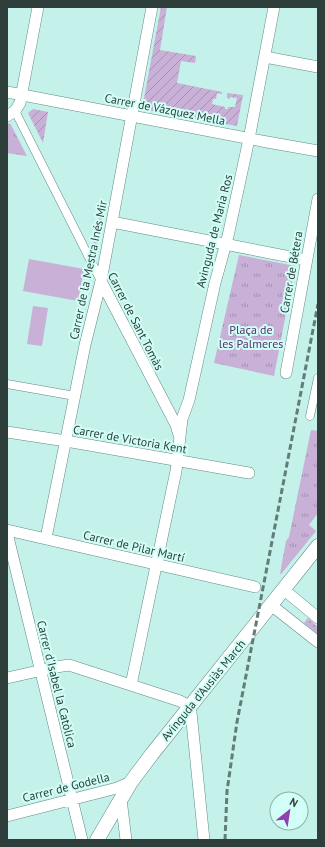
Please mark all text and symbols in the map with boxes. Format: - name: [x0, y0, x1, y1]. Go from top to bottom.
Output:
- street label: Carrer de Vázquez Mella: [103, 90, 227, 128]
- street label: Avinguda de Maria Ros: [193, 173, 235, 289]
- street label: Carrer de la Mestra Inés Mir: [66, 199, 110, 341]
- street label: Carrer de Bétera: [276, 230, 306, 314]
- street label: Carrer de Sant Tomàs: [105, 269, 167, 373]
- park label: Plaça de les Palmeres: [219, 322, 283, 351]
- street label: Carrer de Victoria Kent: [72, 422, 188, 456]
- street label: Carrer de Pilar Martí: [82, 527, 186, 565]
- street label: Carrer d'Isabel la Catòlica: [34, 619, 80, 749]
- street label: Avinguda d'Ausiàs March: [158, 636, 248, 744]
- street label: Carrer de Godella: [21, 769, 111, 805]
- north arrow: [269, 791, 309, 831]
- text: N: [287, 794, 301, 810]

